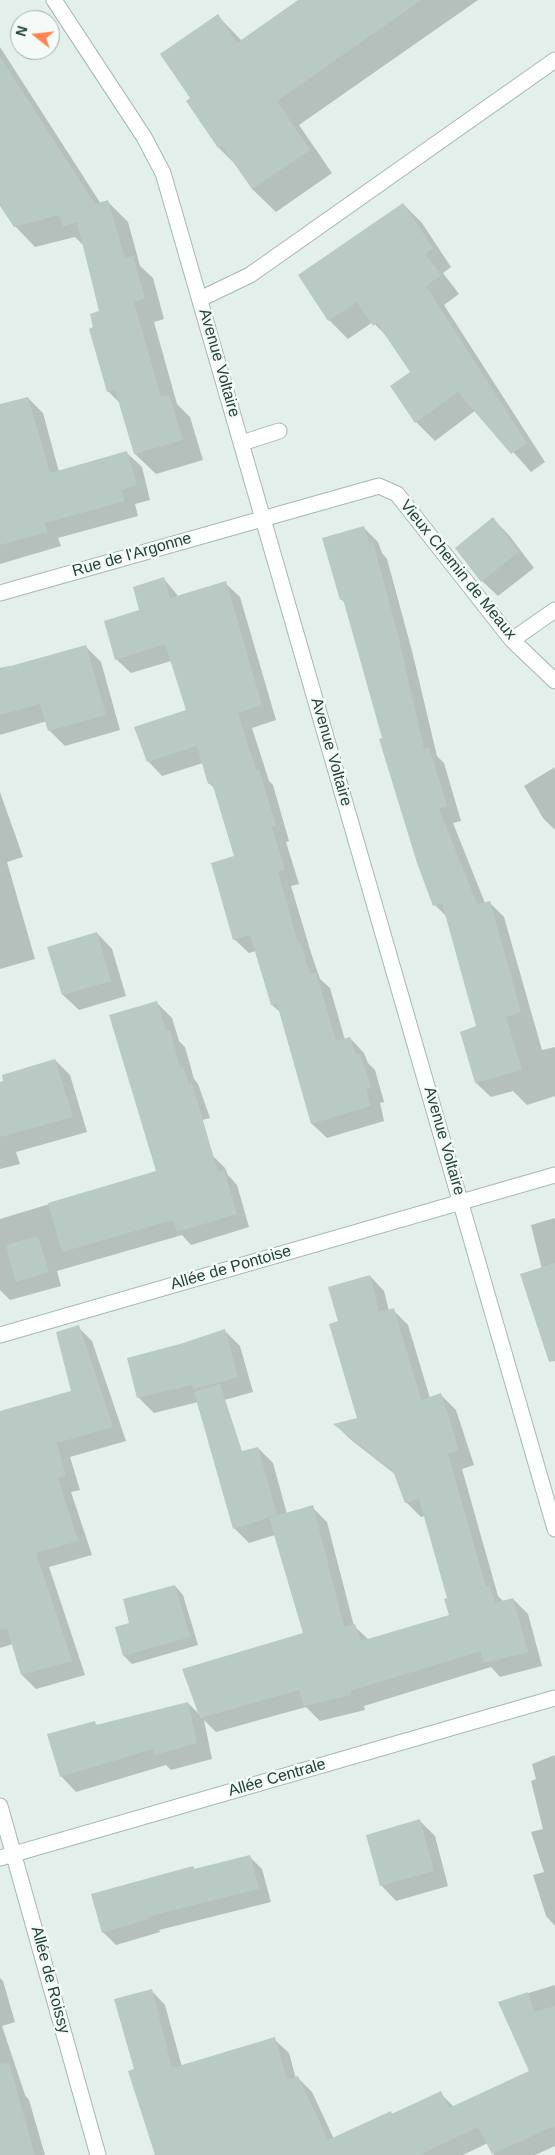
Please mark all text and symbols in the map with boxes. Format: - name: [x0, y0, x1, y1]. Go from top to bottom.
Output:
- north arrow: [10, 10, 60, 60]
- text: N: [12, 24, 31, 38]
- street label: Avenue Voltaire: [194, 307, 244, 419]
- street label: Vieux Chemin de Meaux: [396, 496, 520, 644]
- street label: Rue de l'Argonne: [70, 529, 194, 581]
- street label: Avenue Voltaire: [306, 696, 356, 808]
- street label: Avenue Voltaire: [419, 1085, 469, 1197]
- street label: Allée de Pontoise: [169, 1242, 293, 1294]
- street label: Allée Centrale: [226, 1755, 328, 1801]
- street label: Allée de Roissy: [26, 1924, 74, 2036]

